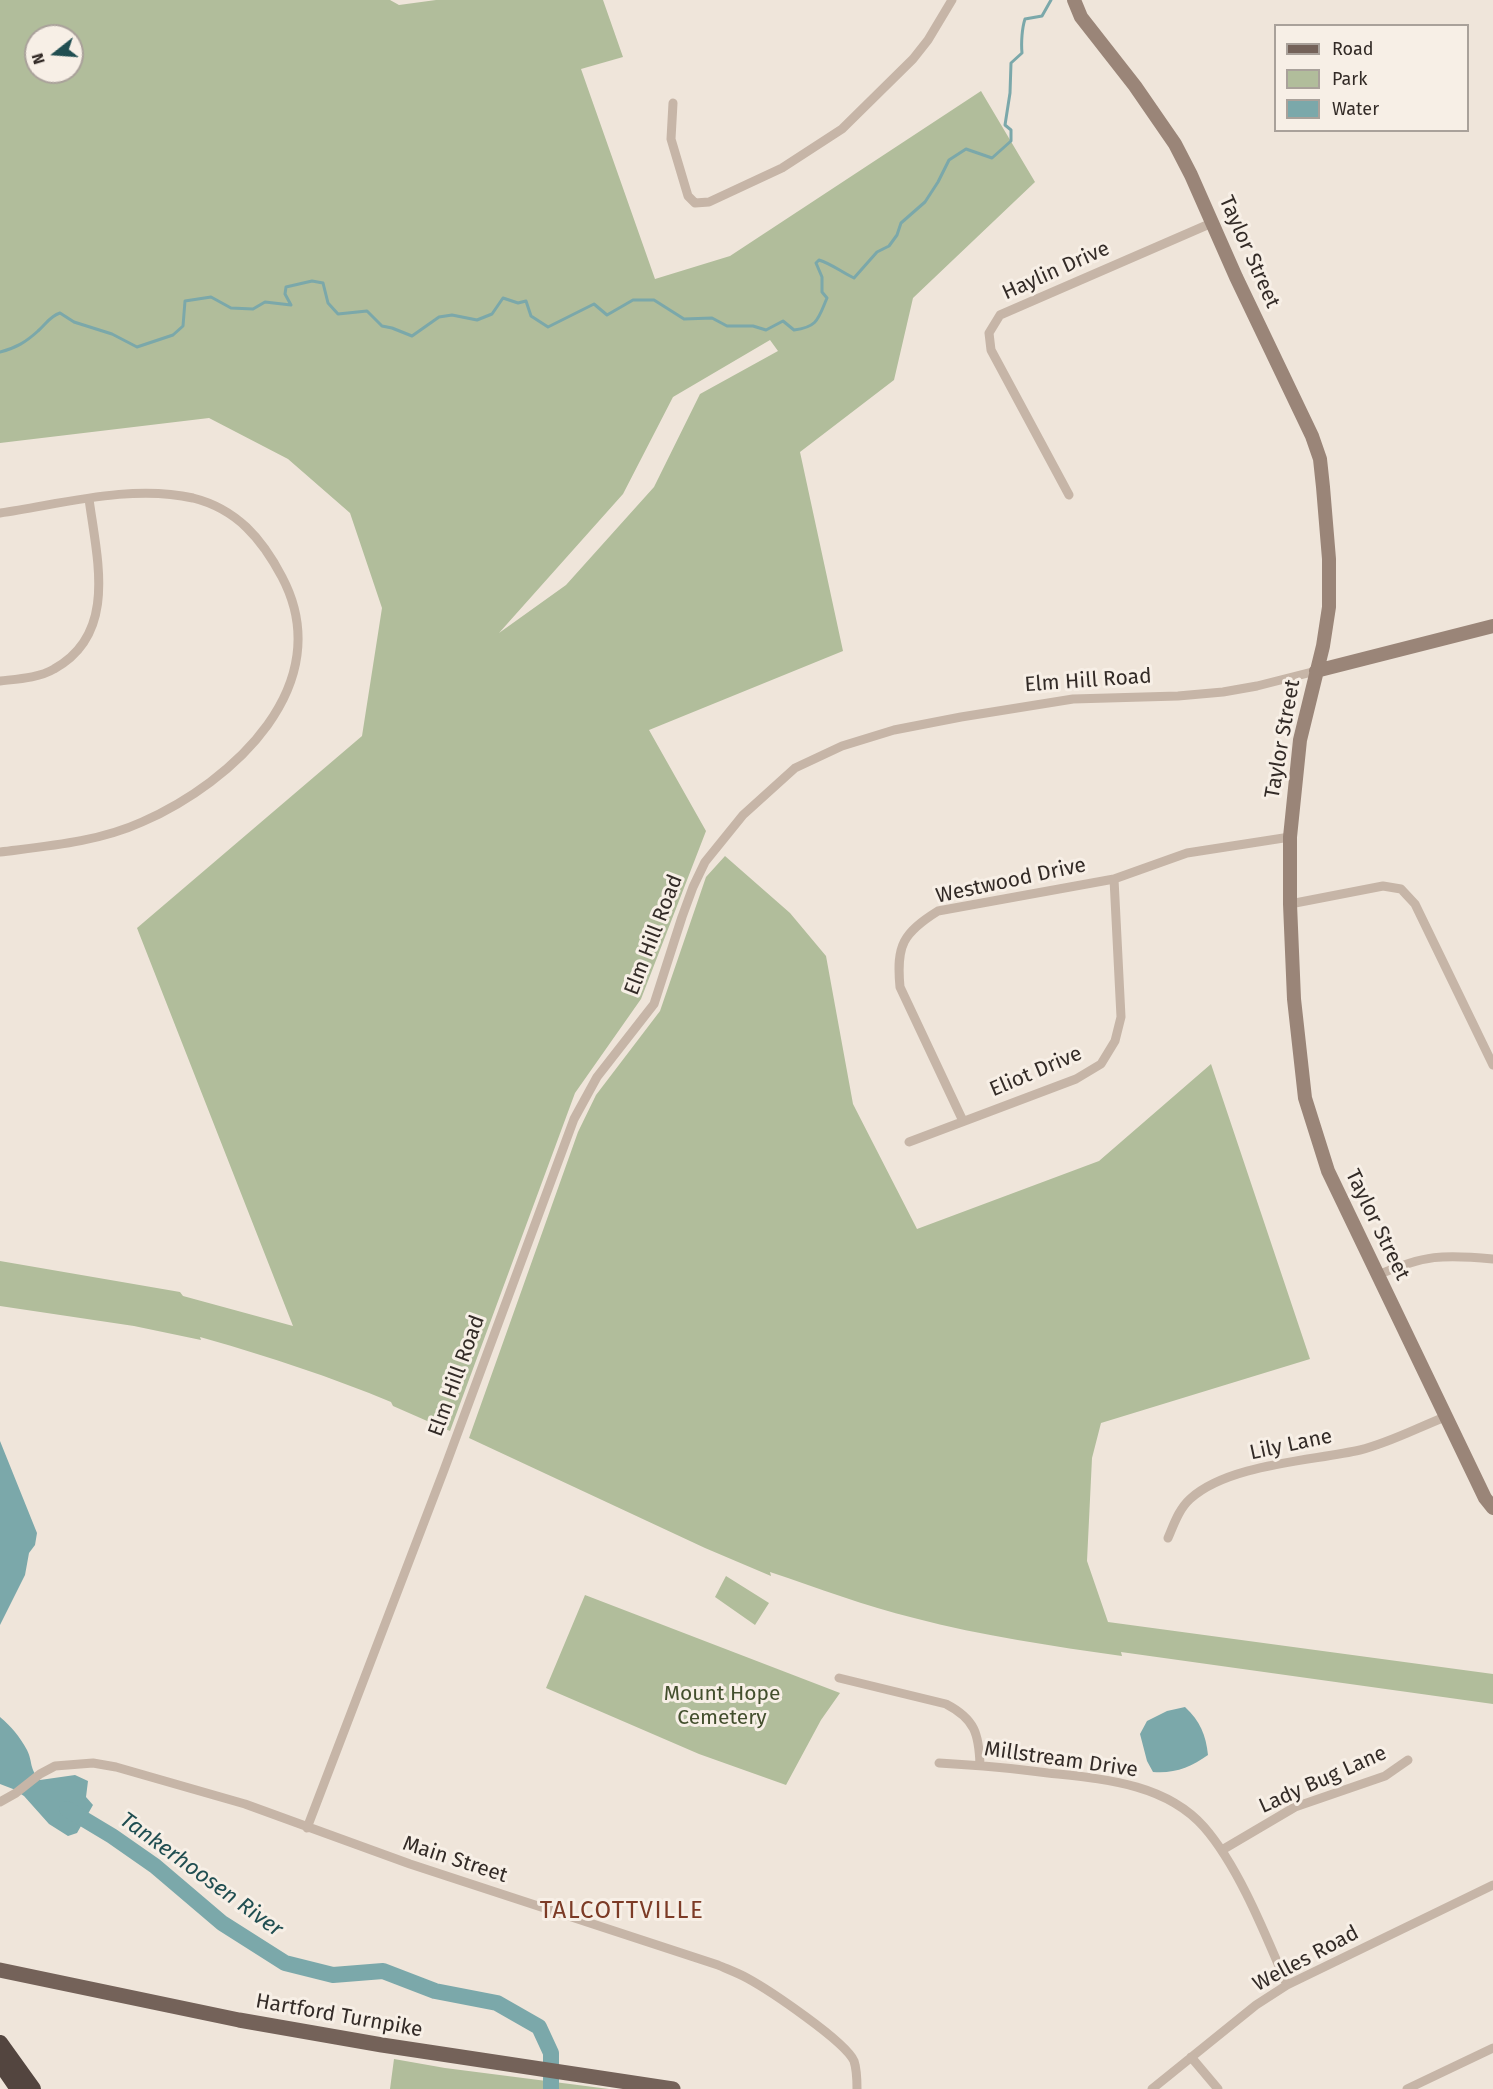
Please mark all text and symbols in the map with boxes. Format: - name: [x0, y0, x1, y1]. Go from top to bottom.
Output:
- north arrow: [24, 24, 84, 84]
- legend: [1274, 24, 1469, 132]
- text: Road: [1332, 38, 1374, 60]
- text: N: [28, 51, 49, 67]
- text: Park: [1332, 68, 1367, 90]
- text: Water: [1332, 98, 1379, 120]
- street label: Taylor Street: [1213, 192, 1285, 312]
- street label: Haylin Drive: [998, 236, 1114, 306]
- street label: Elm Hill Road: [1024, 664, 1152, 698]
- street label: Taylor Street: [1260, 678, 1306, 800]
- street label: Westwood Drive: [934, 853, 1088, 909]
- street label: Elm Hill Road: [619, 871, 689, 999]
- street label: Eliot Drive: [986, 1041, 1086, 1103]
- street label: Taylor Street: [1339, 1165, 1415, 1285]
- street label: Elm Hill Road: [423, 1312, 491, 1440]
- street label: Lily Lane: [1247, 1424, 1335, 1466]
- park label: Mount Hope Cemetery: [664, 1681, 780, 1731]
- street label: Millstream Drive: [983, 1737, 1139, 1783]
- street label: Lady Bug Lane: [1255, 1741, 1391, 1819]
- water label: Tankerhoosen River: [114, 1807, 288, 1943]
- street label: Main Street: [399, 1831, 511, 1889]
- district label: TALCOTTVILLE: [540, 1897, 704, 1925]
- street label: Welles Road: [1249, 1921, 1363, 1997]
- street label: Hartford Turnpike: [254, 1989, 424, 2043]

